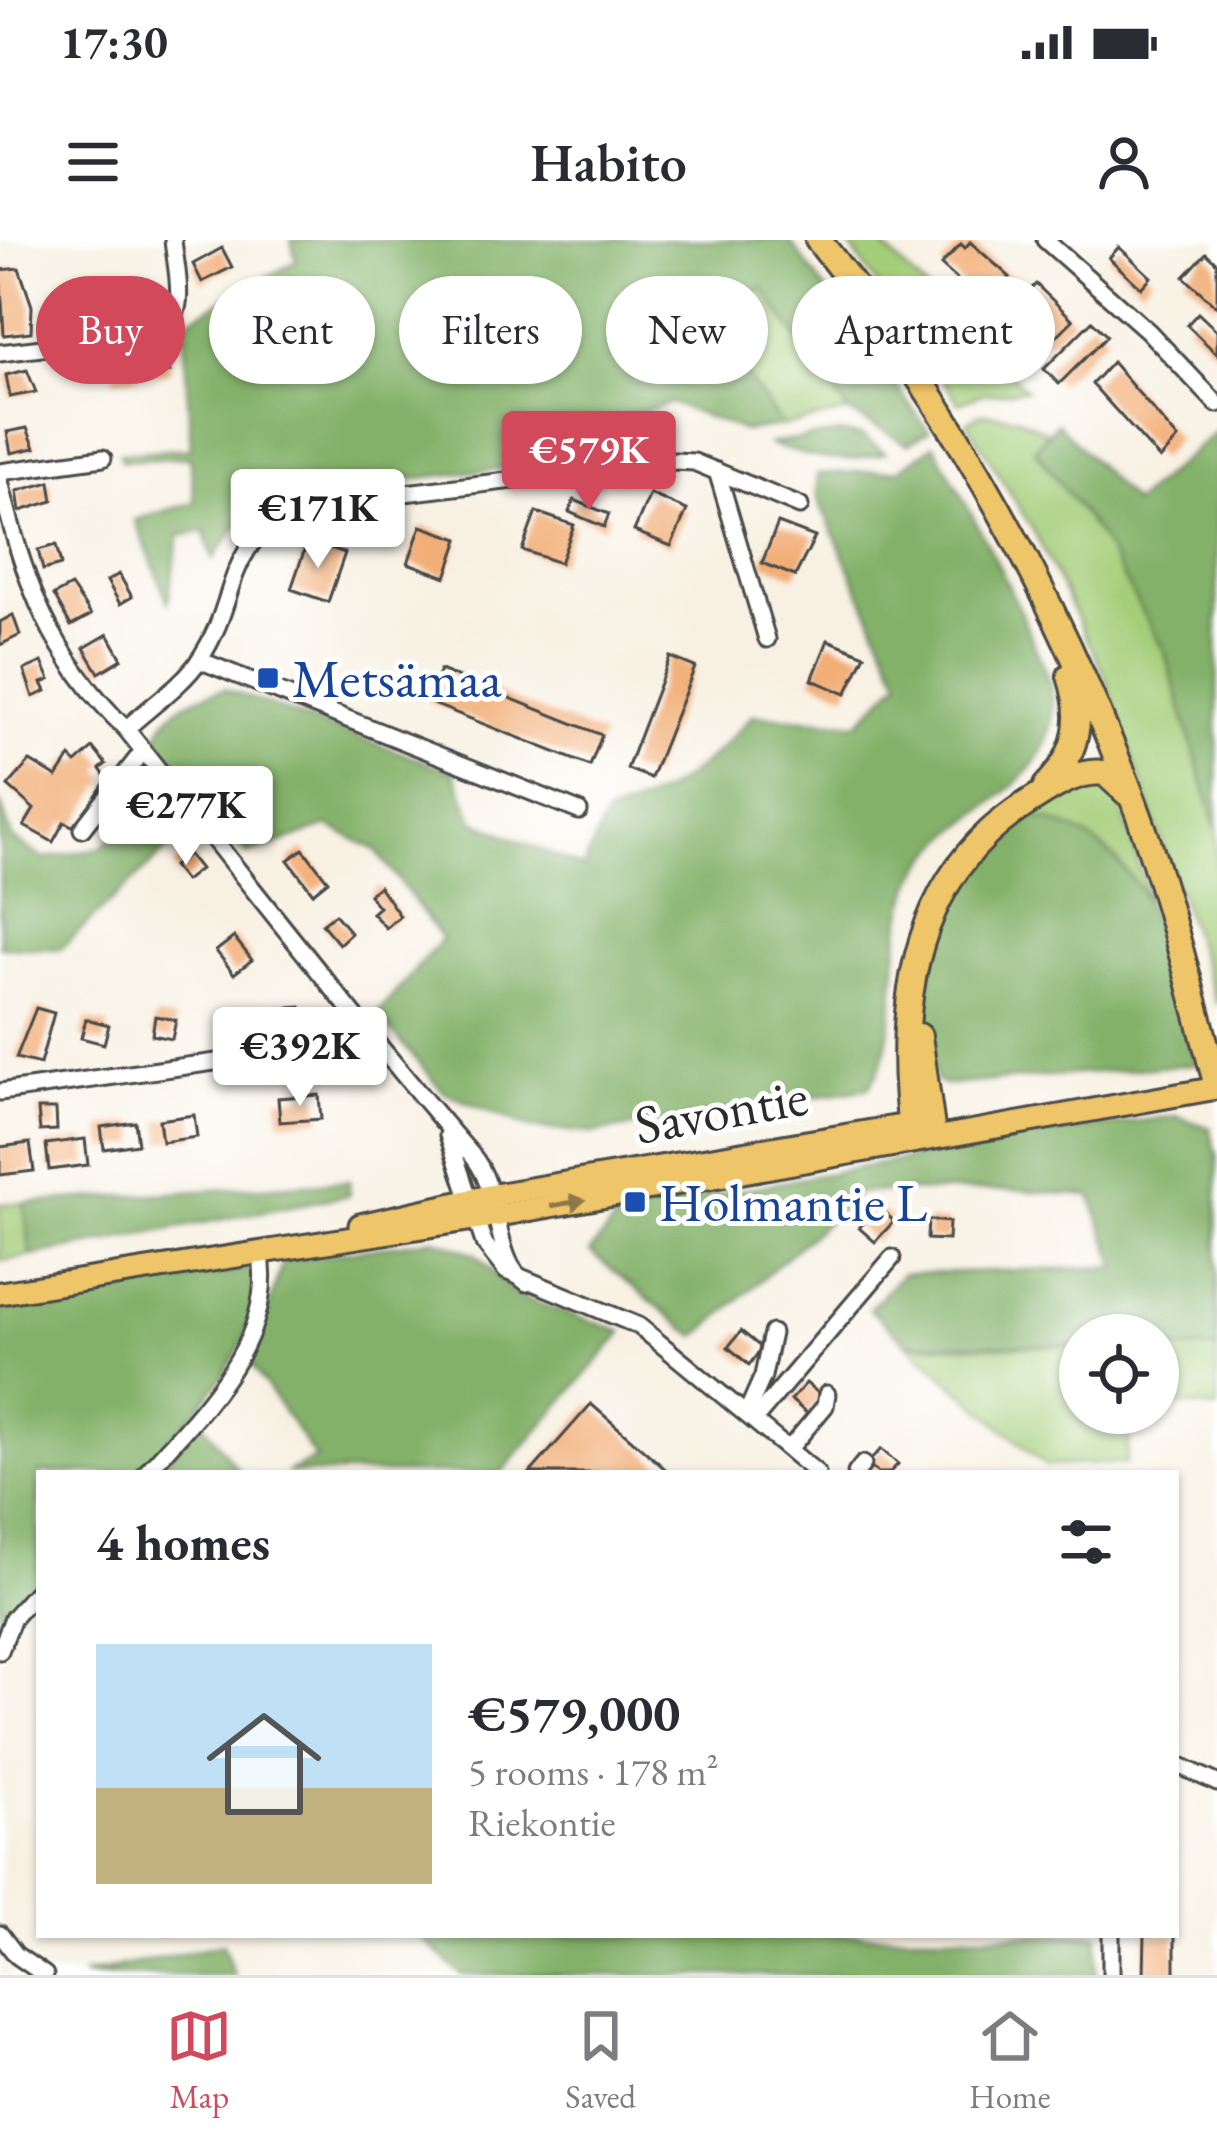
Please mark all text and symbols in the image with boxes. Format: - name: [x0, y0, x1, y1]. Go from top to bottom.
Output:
- text: 17:30: [60, 13, 168, 71]
- text: Habito: [530, 127, 687, 197]
- icon: menu: [60, 129, 126, 195]
- icon: person: [1091, 129, 1157, 195]
- chip: Buy: [36, 276, 185, 384]
- chip: Rent: [209, 276, 375, 384]
- chip: Filters: [399, 276, 582, 384]
- chip: New: [606, 276, 768, 384]
- chip: Apartment: [792, 276, 1055, 384]
- pin: €579K: [505, 411, 673, 513]
- text: €579K: [529, 424, 649, 475]
- pin: €171K: [234, 469, 402, 571]
- text: €171K: [258, 482, 378, 533]
- place label: Metsämaa: [292, 643, 502, 713]
- marker: Metsämaa: [255, 665, 281, 691]
- pin: €277K: [102, 766, 270, 868]
- text: €277K: [126, 779, 246, 830]
- pin: €392K: [216, 1007, 384, 1109]
- text: €392K: [240, 1020, 360, 1071]
- street label: Savontie: [629, 1060, 813, 1160]
- place label: Holmantie L: [659, 1167, 928, 1237]
- marker: Holmantie L: [622, 1189, 648, 1215]
- one-way arrow: [550, 1193, 587, 1212]
- map controls: [1059, 1314, 1179, 1434]
- button: locate: [1059, 1314, 1179, 1434]
- text: 4 homes: [96, 1509, 270, 1575]
- icon: filters: [1053, 1509, 1119, 1575]
- text: €579,000: [468, 1680, 680, 1746]
- icon: home: [192, 1692, 336, 1836]
- text: 5 rooms · 178 m²: [468, 1746, 719, 1797]
- text: Riekontie: [468, 1797, 616, 1848]
- tab: Map: [166, 2003, 232, 2118]
- tab: Saved: [565, 2003, 636, 2118]
- tab: Home: [969, 2003, 1051, 2118]

